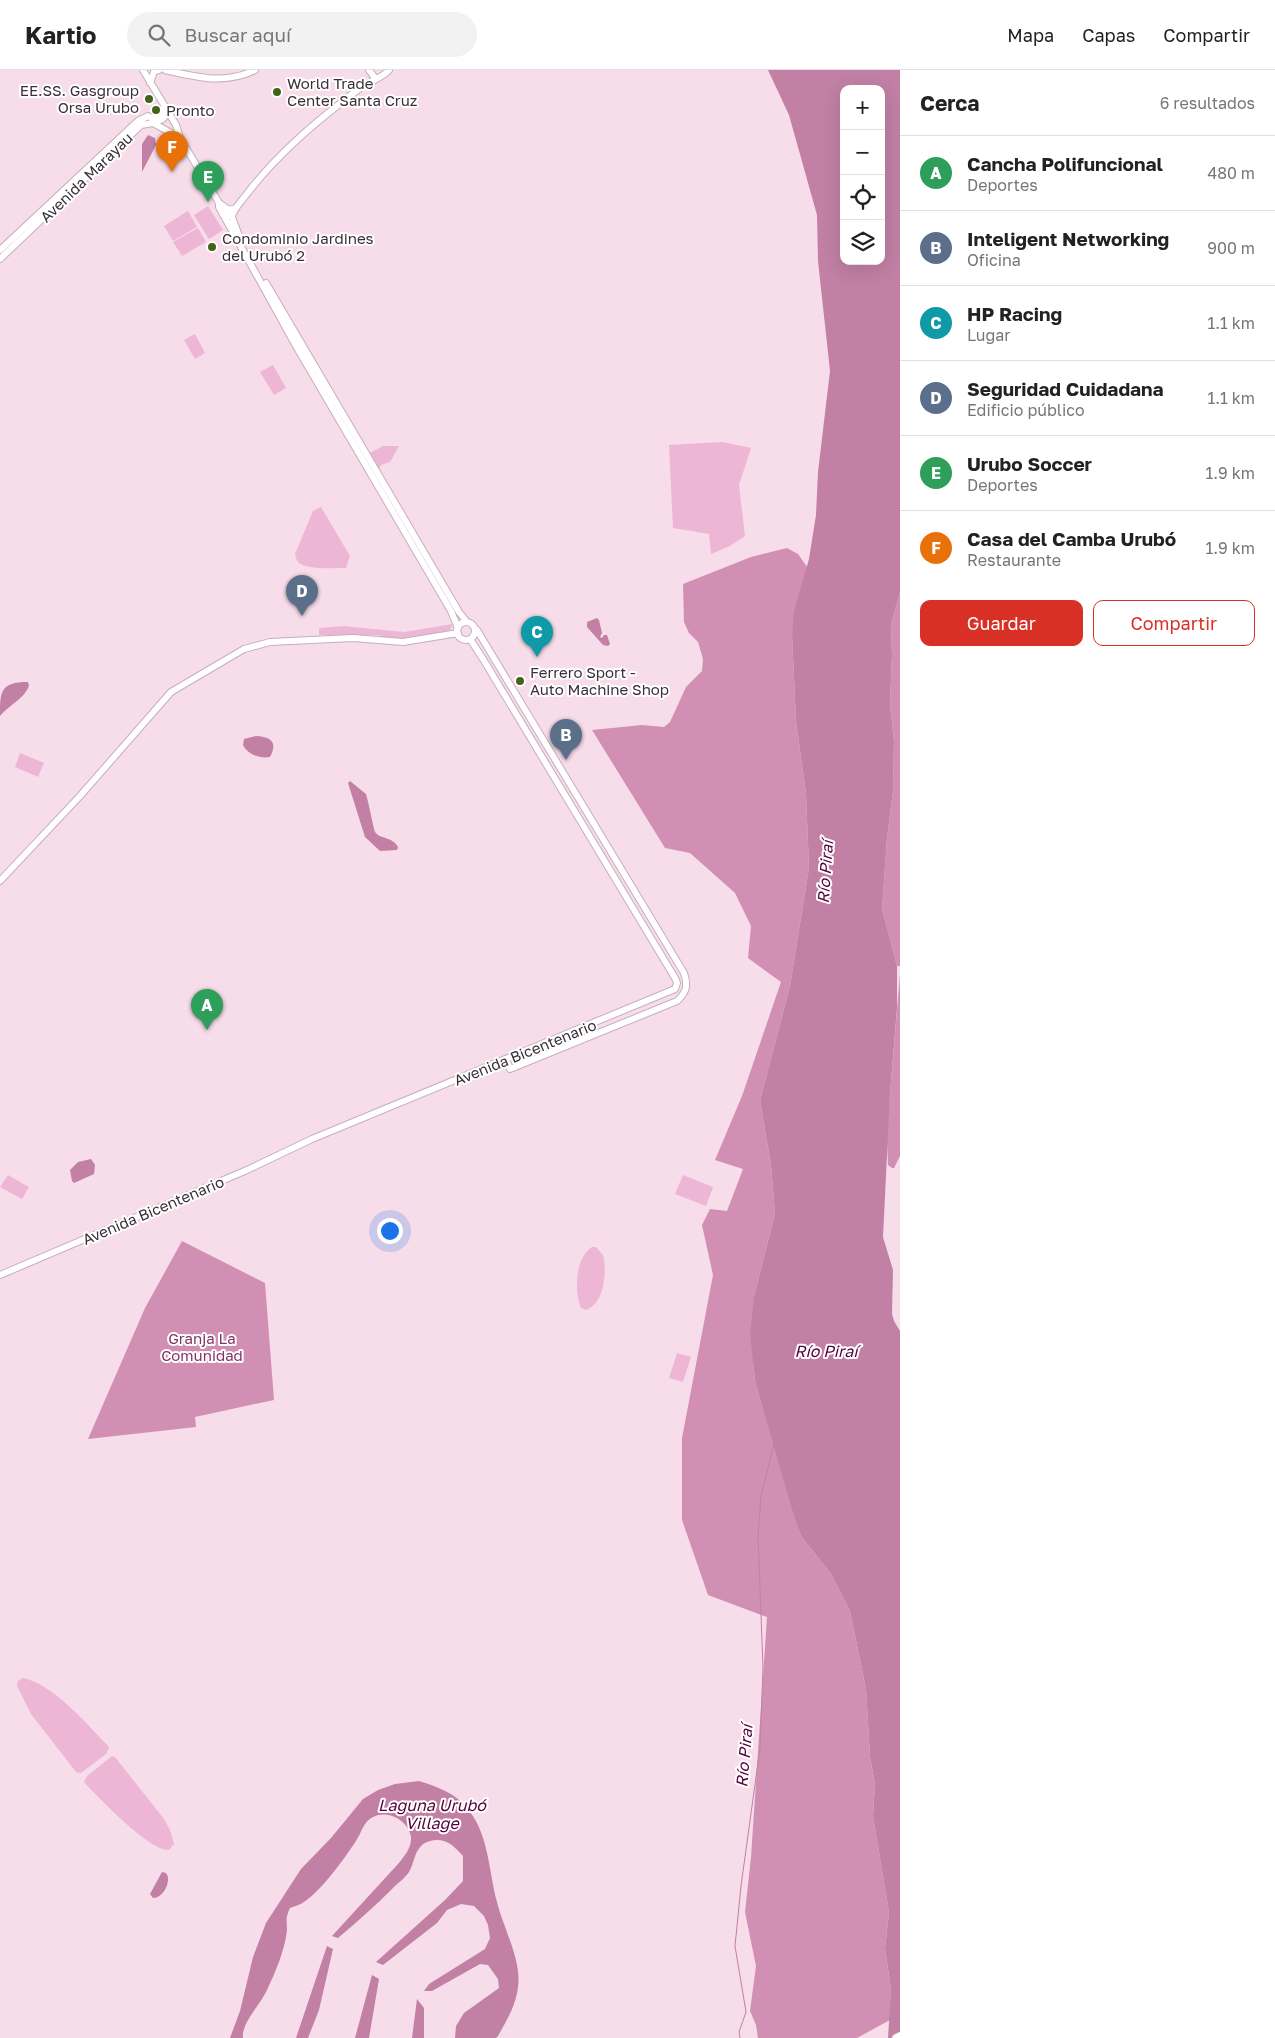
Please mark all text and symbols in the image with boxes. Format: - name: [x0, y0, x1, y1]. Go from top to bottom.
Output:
- search box: [127, 12, 477, 57]
- text: Kartio: [25, 20, 97, 49]
- icon: search: [145, 21, 173, 49]
- text: Buscar aquí: [185, 23, 291, 46]
- text: Mapa: [1007, 24, 1054, 46]
- text: Capas: [1082, 24, 1135, 46]
- text: Compartir: [1163, 24, 1250, 46]
- place label: World Trade Center Santa Cruz: [287, 74, 418, 109]
- place label: EE.SS. Gasgroup Orsa Urubo: [20, 81, 139, 116]
- map controls: [840, 85, 885, 265]
- button: +: [840, 85, 885, 130]
- marker: World Trade Center Santa Cruz: [271, 86, 283, 98]
- text: Cerca: [920, 90, 979, 116]
- marker: EE.SS. Gasgroup Orsa Urubo: [143, 93, 155, 105]
- text: 6 resultados: [1160, 93, 1255, 113]
- place label: Pronto: [166, 101, 215, 119]
- marker: Pronto: [150, 104, 162, 116]
- street label: Avenida Marayau: [36, 128, 136, 226]
- button: −: [840, 130, 885, 175]
- pin: F: [156, 131, 188, 172]
- text: Cancha Polifuncional: [967, 152, 1163, 175]
- pin: E: [192, 161, 224, 202]
- text: A: [930, 163, 942, 183]
- text: 480 m: [1207, 163, 1255, 183]
- button: locate: [840, 175, 885, 220]
- text: Deportes: [967, 175, 1038, 195]
- button: layers: [840, 220, 885, 265]
- text: Inteligent Networking: [967, 227, 1169, 250]
- place label: Condominio Jardines del Urubó 2: [222, 229, 374, 264]
- text: B: [930, 238, 942, 258]
- text: 900 m: [1207, 238, 1255, 258]
- marker: Condominio Jardines del Urubó 2: [206, 241, 218, 253]
- text: Oficina: [967, 250, 1021, 270]
- text: HP Racing: [967, 302, 1062, 325]
- text: C: [930, 313, 942, 333]
- text: 1.1 km: [1207, 313, 1255, 333]
- text: Lugar: [967, 325, 1011, 345]
- text: Seguridad Cuidadana: [967, 377, 1164, 400]
- text: D: [930, 388, 942, 408]
- text: 1.1 km: [1207, 388, 1255, 408]
- text: Edificio público: [967, 400, 1085, 420]
- text: Urubo Soccer: [967, 452, 1092, 475]
- text: E: [931, 463, 941, 483]
- text: 1.9 km: [1206, 463, 1255, 483]
- text: Deportes: [967, 475, 1038, 495]
- text: Casa del Camba Urubó: [967, 527, 1176, 550]
- text: F: [931, 538, 941, 558]
- text: 1.9 km: [1206, 538, 1255, 558]
- text: Restaurante: [967, 550, 1061, 570]
- pin: D: [286, 575, 318, 616]
- button: Guardar: [920, 600, 1083, 646]
- button: Compartir: [1093, 600, 1255, 646]
- pin: C: [521, 616, 553, 657]
- place label: Ferrero Sport - Auto Machine Shop: [530, 663, 669, 698]
- marker: Ferrero Sport - Auto Machine Shop: [514, 675, 526, 687]
- pin: B: [550, 719, 582, 760]
- water label: Río Piraí: [813, 835, 837, 904]
- pin: A: [191, 989, 223, 1030]
- street label: Avenida Bicentenario: [451, 1015, 599, 1089]
- street label: Avenida Bicentenario: [80, 1172, 226, 1248]
- your location: [377, 1218, 403, 1244]
- park label: Granja La Comunidad: [161, 1329, 243, 1364]
- water label: Río Piraí: [795, 1341, 862, 1361]
- water label: Río Piraí: [731, 1719, 757, 1788]
- water label: Laguna Urubó Village: [378, 1795, 487, 1833]

